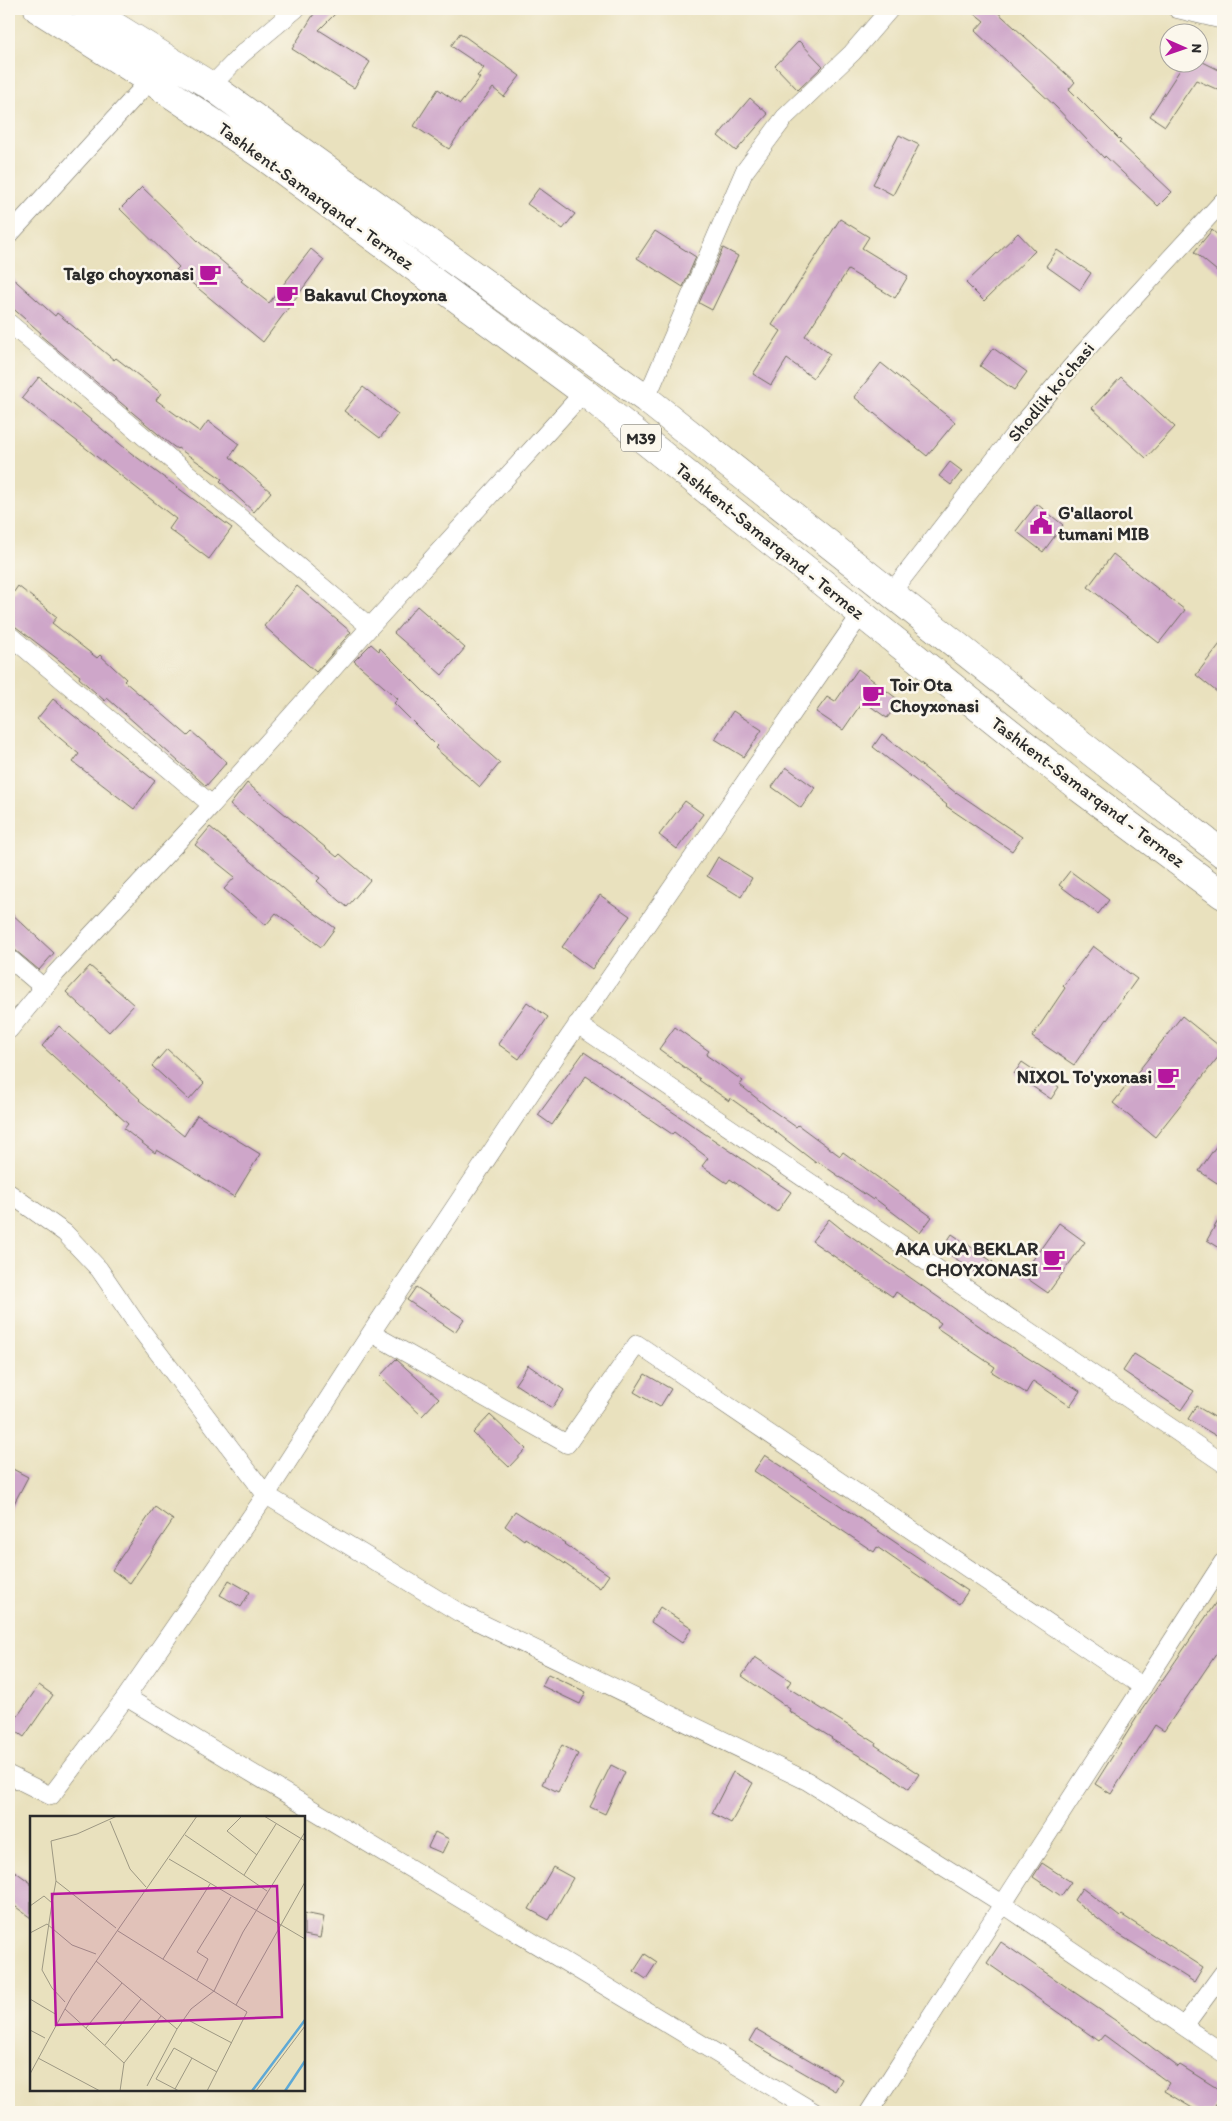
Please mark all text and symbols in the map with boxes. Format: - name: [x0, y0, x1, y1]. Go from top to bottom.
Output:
- north arrow: [1160, 22, 1210, 72]
- text: N: [1188, 43, 1205, 53]
- street label: Tashkent-Samarqand - Termez: [214, 117, 419, 275]
- cafe icon: Talgo choyxonasi: [197, 261, 223, 287]
- place label: Talgo choyxonasi: [62, 263, 194, 285]
- cafe icon: Bakavul Choyxona: [274, 282, 300, 308]
- place label: Bakavul Choyxona: [304, 284, 448, 306]
- street label: Shodlik ko'chasi: [1003, 338, 1099, 446]
- road number: M39: [621, 424, 661, 452]
- street label: Tashkent-Samarqand - Termez: [671, 458, 870, 625]
- place label: G'allaorol tumani MIB: [1058, 502, 1149, 545]
- public building icon: G'allaorol tumani MIB: [1028, 510, 1054, 536]
- place label: Toir Ota Choyxonasi: [889, 674, 979, 717]
- cafe icon: Toir Ota Choyxonasi: [860, 682, 886, 708]
- street label: Tashkent-Samarqand - Termez: [987, 712, 1190, 873]
- cafe icon: NIXOL To'yxonasi: [1155, 1064, 1181, 1090]
- place label: NIXOL To'yxonasi: [1017, 1066, 1152, 1088]
- place label: AKA UKA BEKLAR CHOYXONASI: [895, 1238, 1038, 1281]
- cafe icon: AKA UKA BEKLAR CHOYXONASI: [1041, 1246, 1067, 1272]
- inset map: [30, 1816, 305, 2091]

